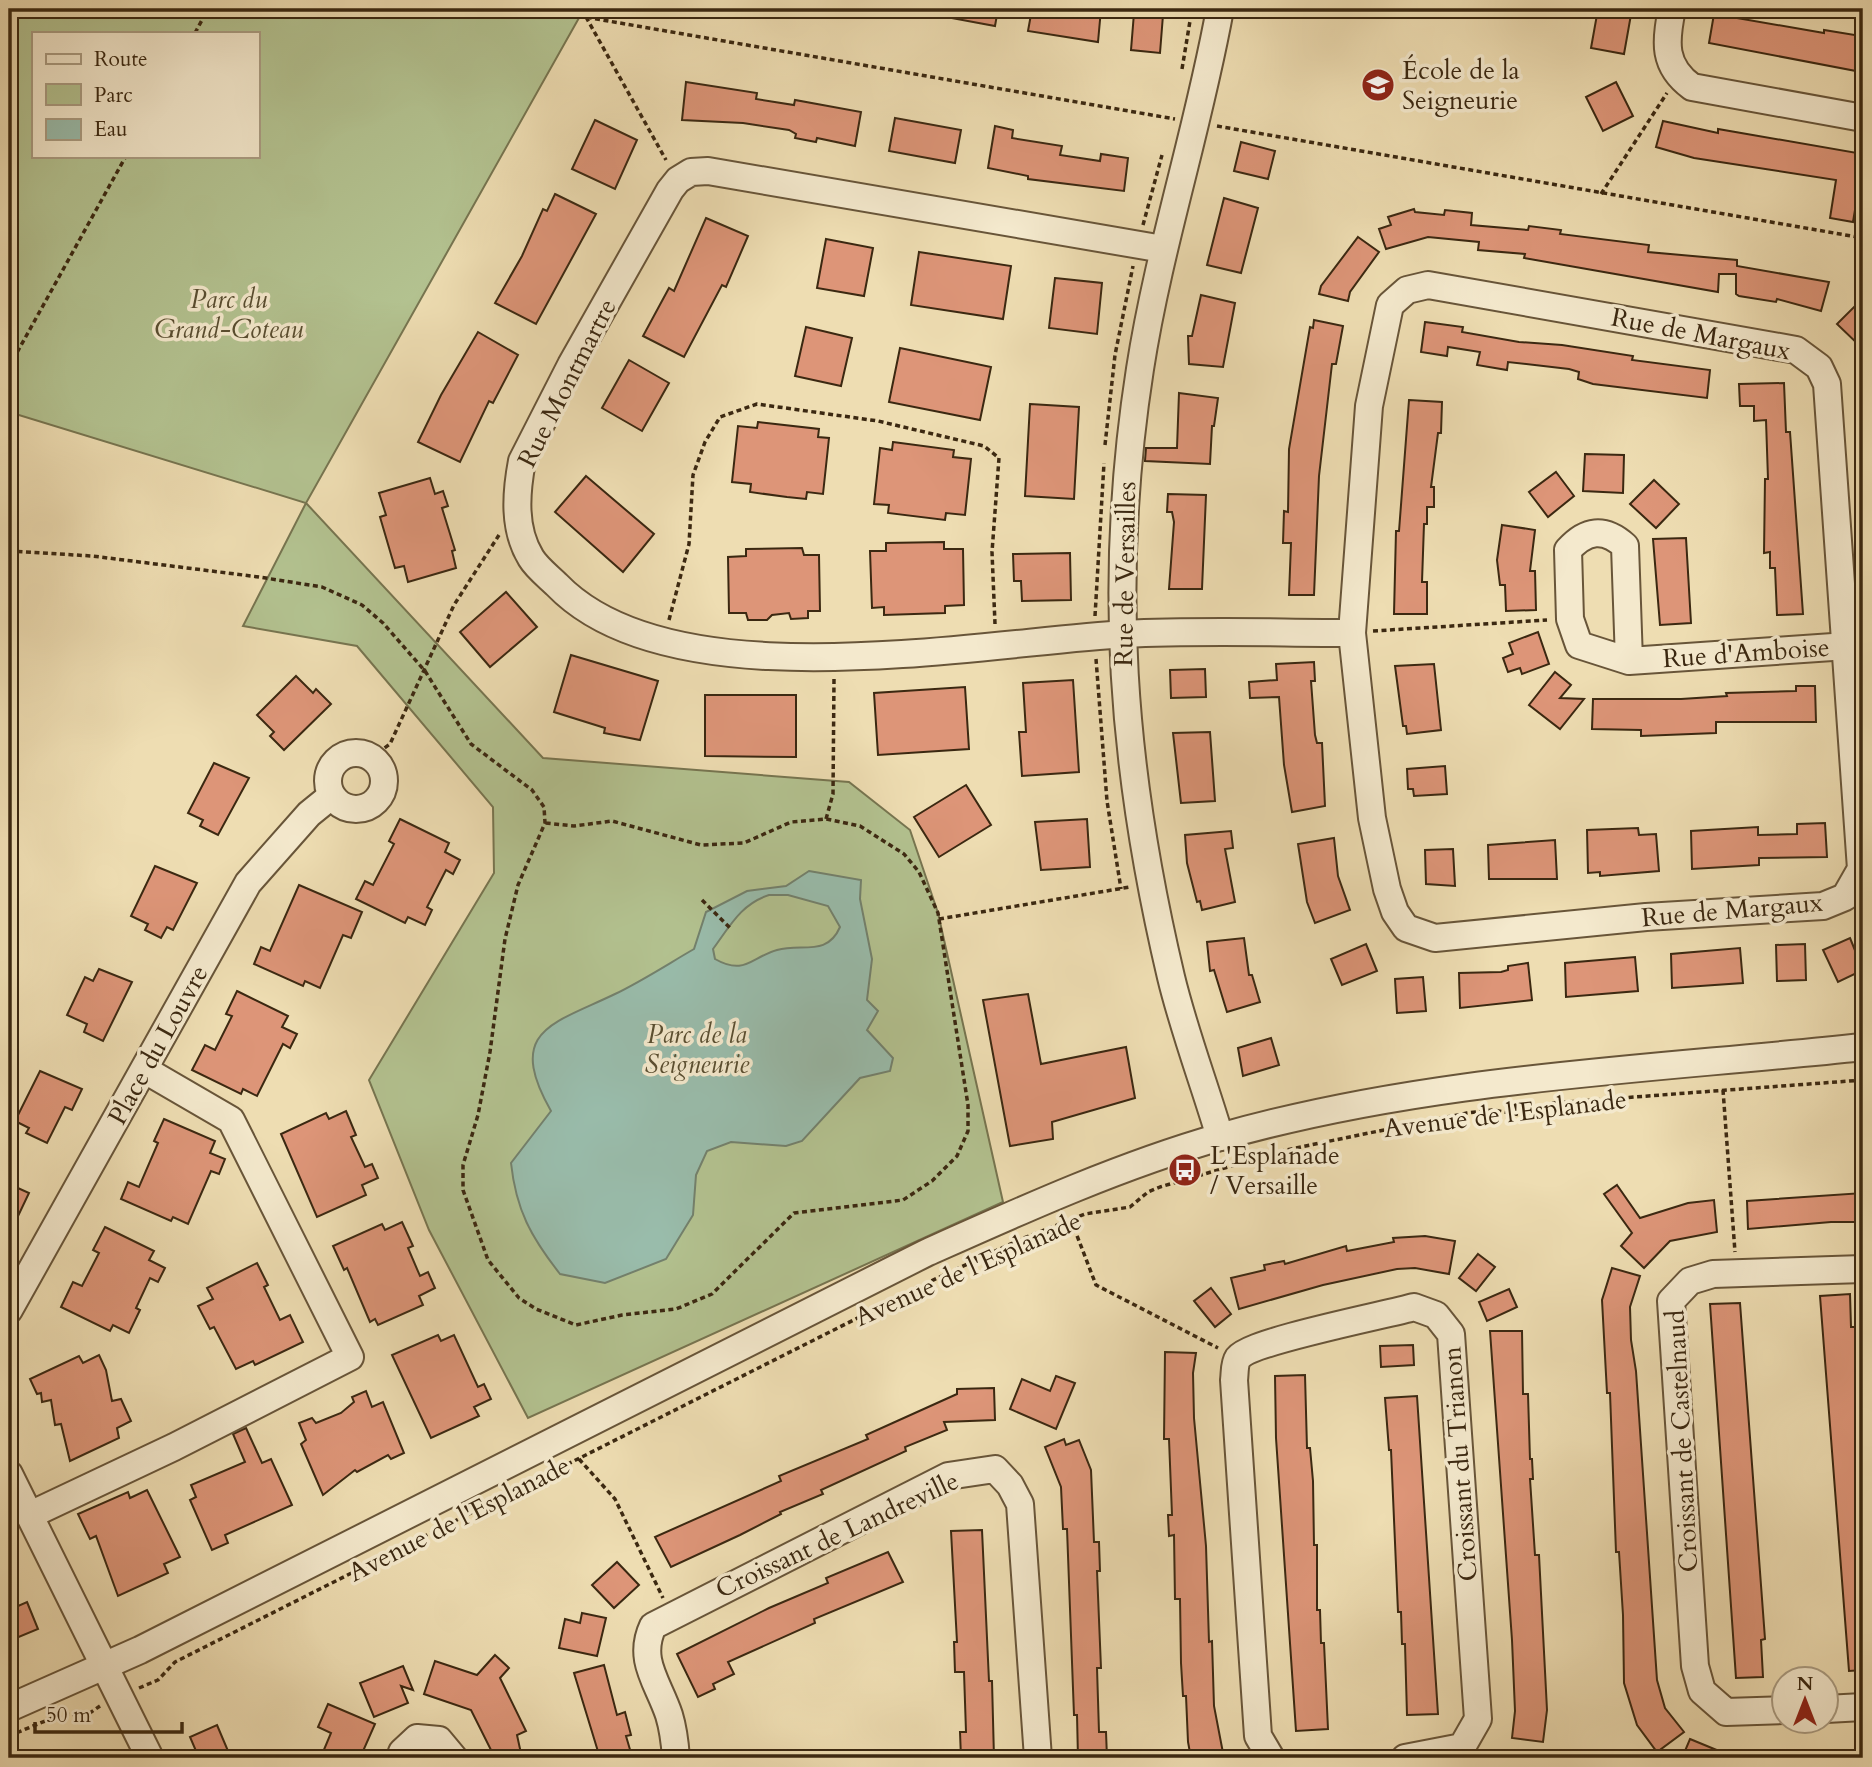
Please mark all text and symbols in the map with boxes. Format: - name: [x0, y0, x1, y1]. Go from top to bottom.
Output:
- legend: [32, 32, 259, 158]
- text: Route: [94, 45, 148, 74]
- place label: École de la Seigneurie: [1402, 53, 1520, 118]
- school or university icon: École de la Seigneurie: [1359, 66, 1397, 104]
- text: Parc: [94, 81, 133, 110]
- text: Eau: [94, 115, 128, 144]
- park label: Parc du Grand-Coteau: [154, 282, 304, 347]
- street label: Rue Montmartre: [509, 293, 625, 473]
- street label: Rue de Margaux: [1608, 299, 1794, 369]
- street label: Rue de Versailles: [1106, 481, 1144, 667]
- street label: Rue d'Amboise: [1661, 630, 1831, 676]
- street label: Rue de Margaux: [1640, 885, 1824, 935]
- street label: Place du Louvre: [100, 959, 216, 1131]
- park label: Parc de la Seigneurie: [645, 1017, 750, 1082]
- street label: Avenue de l'Esplanade: [1382, 1082, 1628, 1146]
- place label: L'Esplanade / Versaille: [1210, 1138, 1340, 1203]
- bus stop icon: L'Esplanade / Versaille: [1166, 1151, 1204, 1189]
- street label: Avenue de l'Esplanade: [849, 1203, 1087, 1335]
- street label: Croissant de Castelnaud: [1658, 1309, 1706, 1573]
- street label: Croissant du Trianon: [1434, 1345, 1486, 1583]
- street label: Avenue de l'Esplanade: [342, 1448, 576, 1590]
- street label: Croissant de Landreville: [710, 1463, 964, 1607]
- north arrow: [1770, 1666, 1840, 1736]
- text: N: [1797, 1671, 1814, 1697]
- scale bar: [35, 1690, 182, 1734]
- text: 50 m: [46, 1701, 91, 1730]

